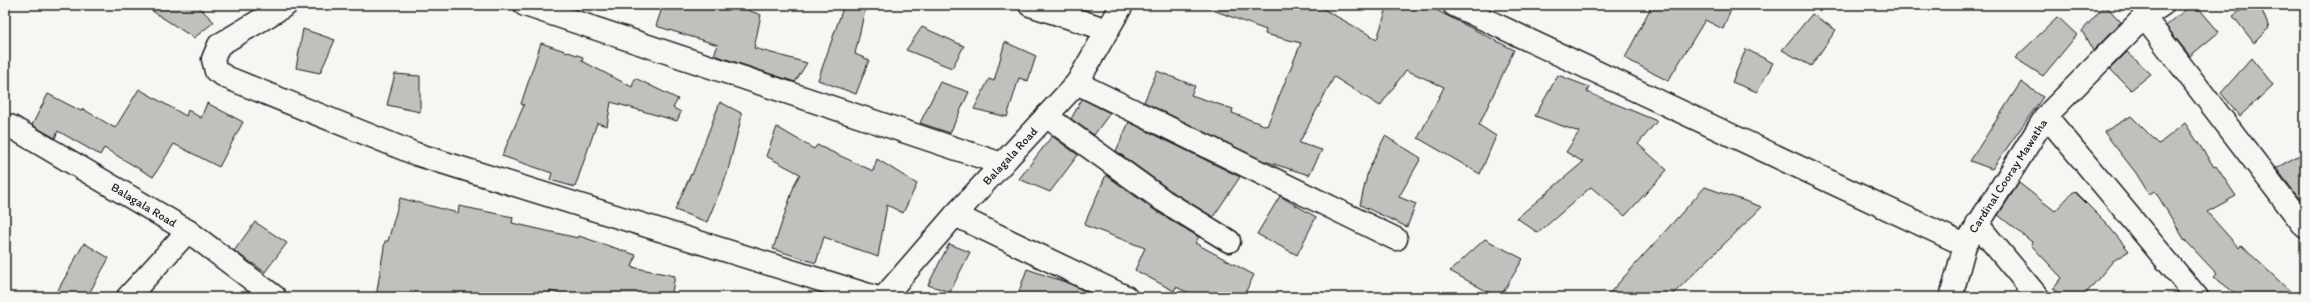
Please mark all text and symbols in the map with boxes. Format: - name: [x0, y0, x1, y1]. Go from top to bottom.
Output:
- street label: Cardinal Cooray Mawatha: [1966, 116, 2051, 236]
- street label: Balagala Road: [980, 124, 1041, 188]
- street label: Balagala Road: [109, 180, 180, 230]

